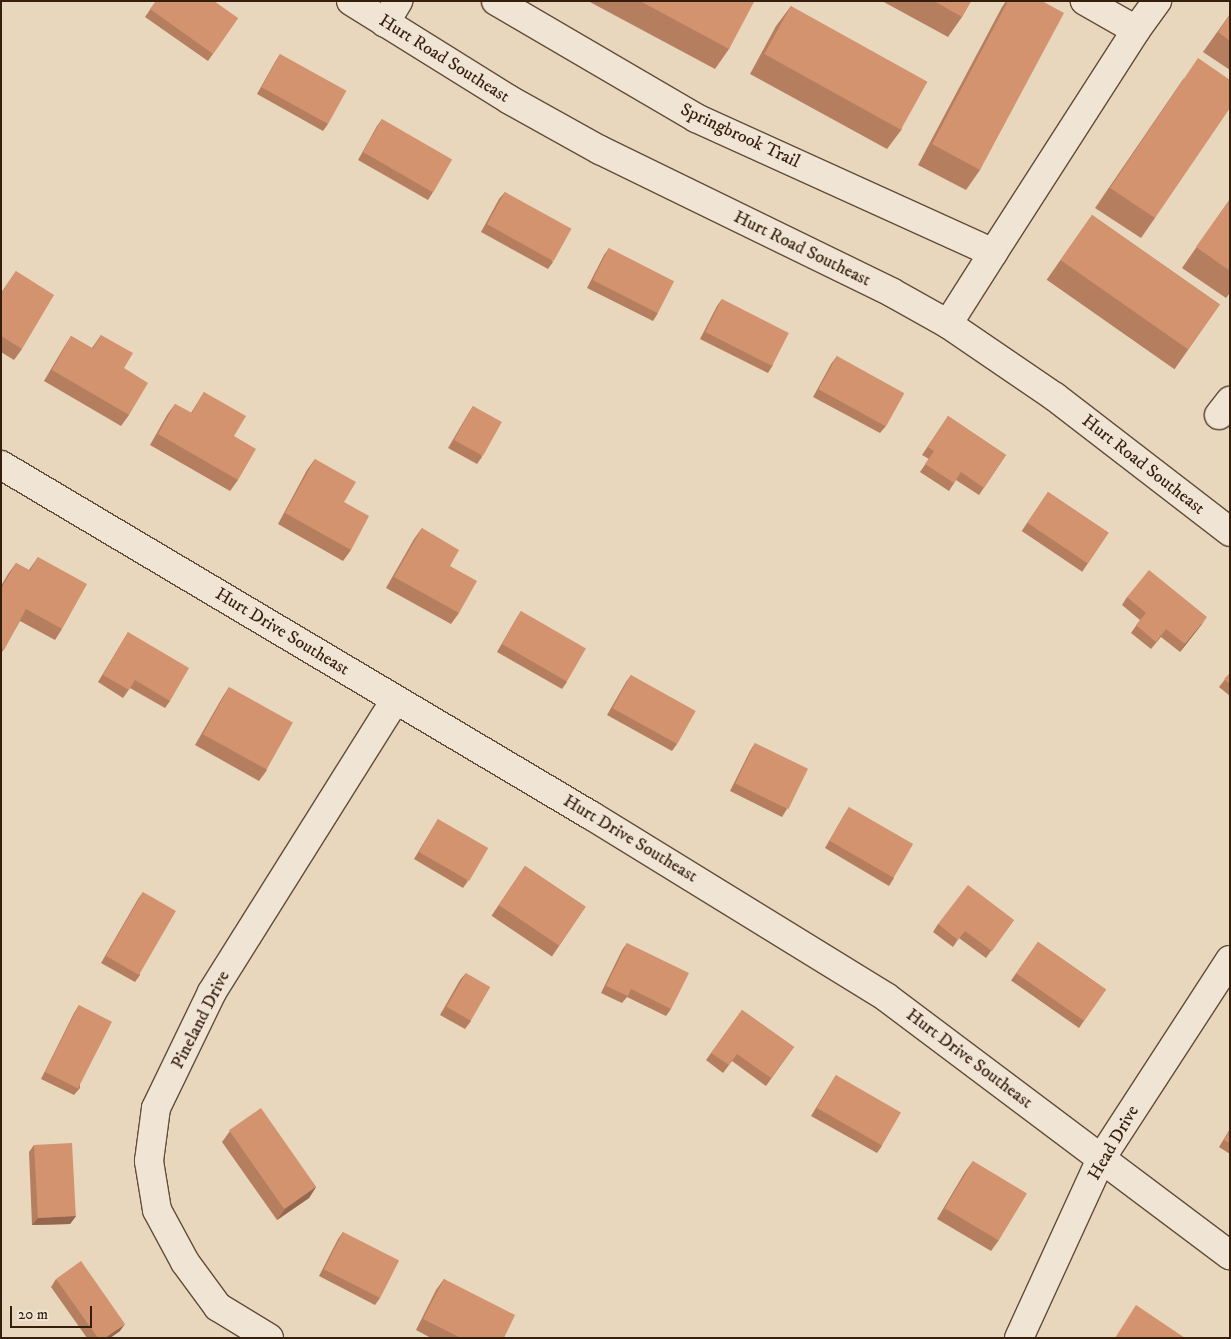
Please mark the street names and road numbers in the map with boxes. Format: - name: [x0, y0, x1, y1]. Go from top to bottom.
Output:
- street label: Hurt Road Southeast: [375, 10, 513, 108]
- street label: Springbrook Trail: [677, 99, 803, 173]
- street label: Hurt Road Southeast: [730, 206, 874, 292]
- street label: Hurt Road Southeast: [1077, 410, 1209, 520]
- street label: Hurt Drive Southeast: [211, 583, 353, 681]
- street label: Hurt Drive Southeast: [559, 790, 701, 888]
- street label: Pineland Drive: [167, 967, 235, 1073]
- street label: Hurt Drive Southeast: [902, 1004, 1036, 1114]
- street label: Head Drive: [1084, 1102, 1144, 1184]

